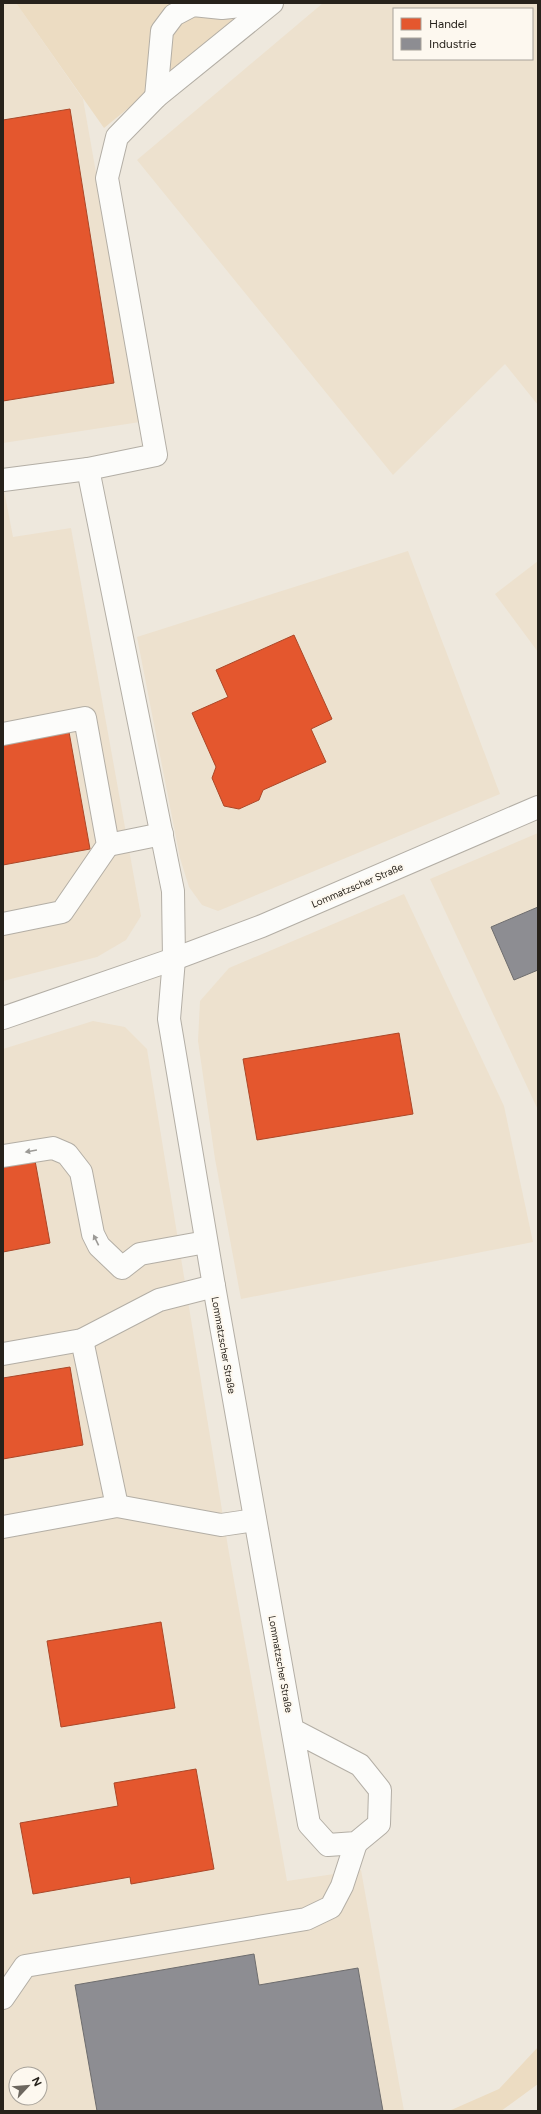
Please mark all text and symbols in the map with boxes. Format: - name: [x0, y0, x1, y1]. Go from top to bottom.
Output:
- legend: [393, 8, 533, 60]
- text: Handel: [429, 17, 467, 31]
- text: Industrie: [429, 37, 477, 51]
- street label: Lommatzscher Straße: [309, 860, 405, 911]
- one-way arrow: [25, 1149, 37, 1155]
- one-way arrow: [93, 1234, 99, 1245]
- street label: Lommatzscher Straße: [209, 1296, 239, 1395]
- street label: Lommatzscher Straße: [266, 1615, 296, 1714]
- north arrow: [8, 2066, 48, 2106]
- text: N: [29, 2075, 44, 2089]

